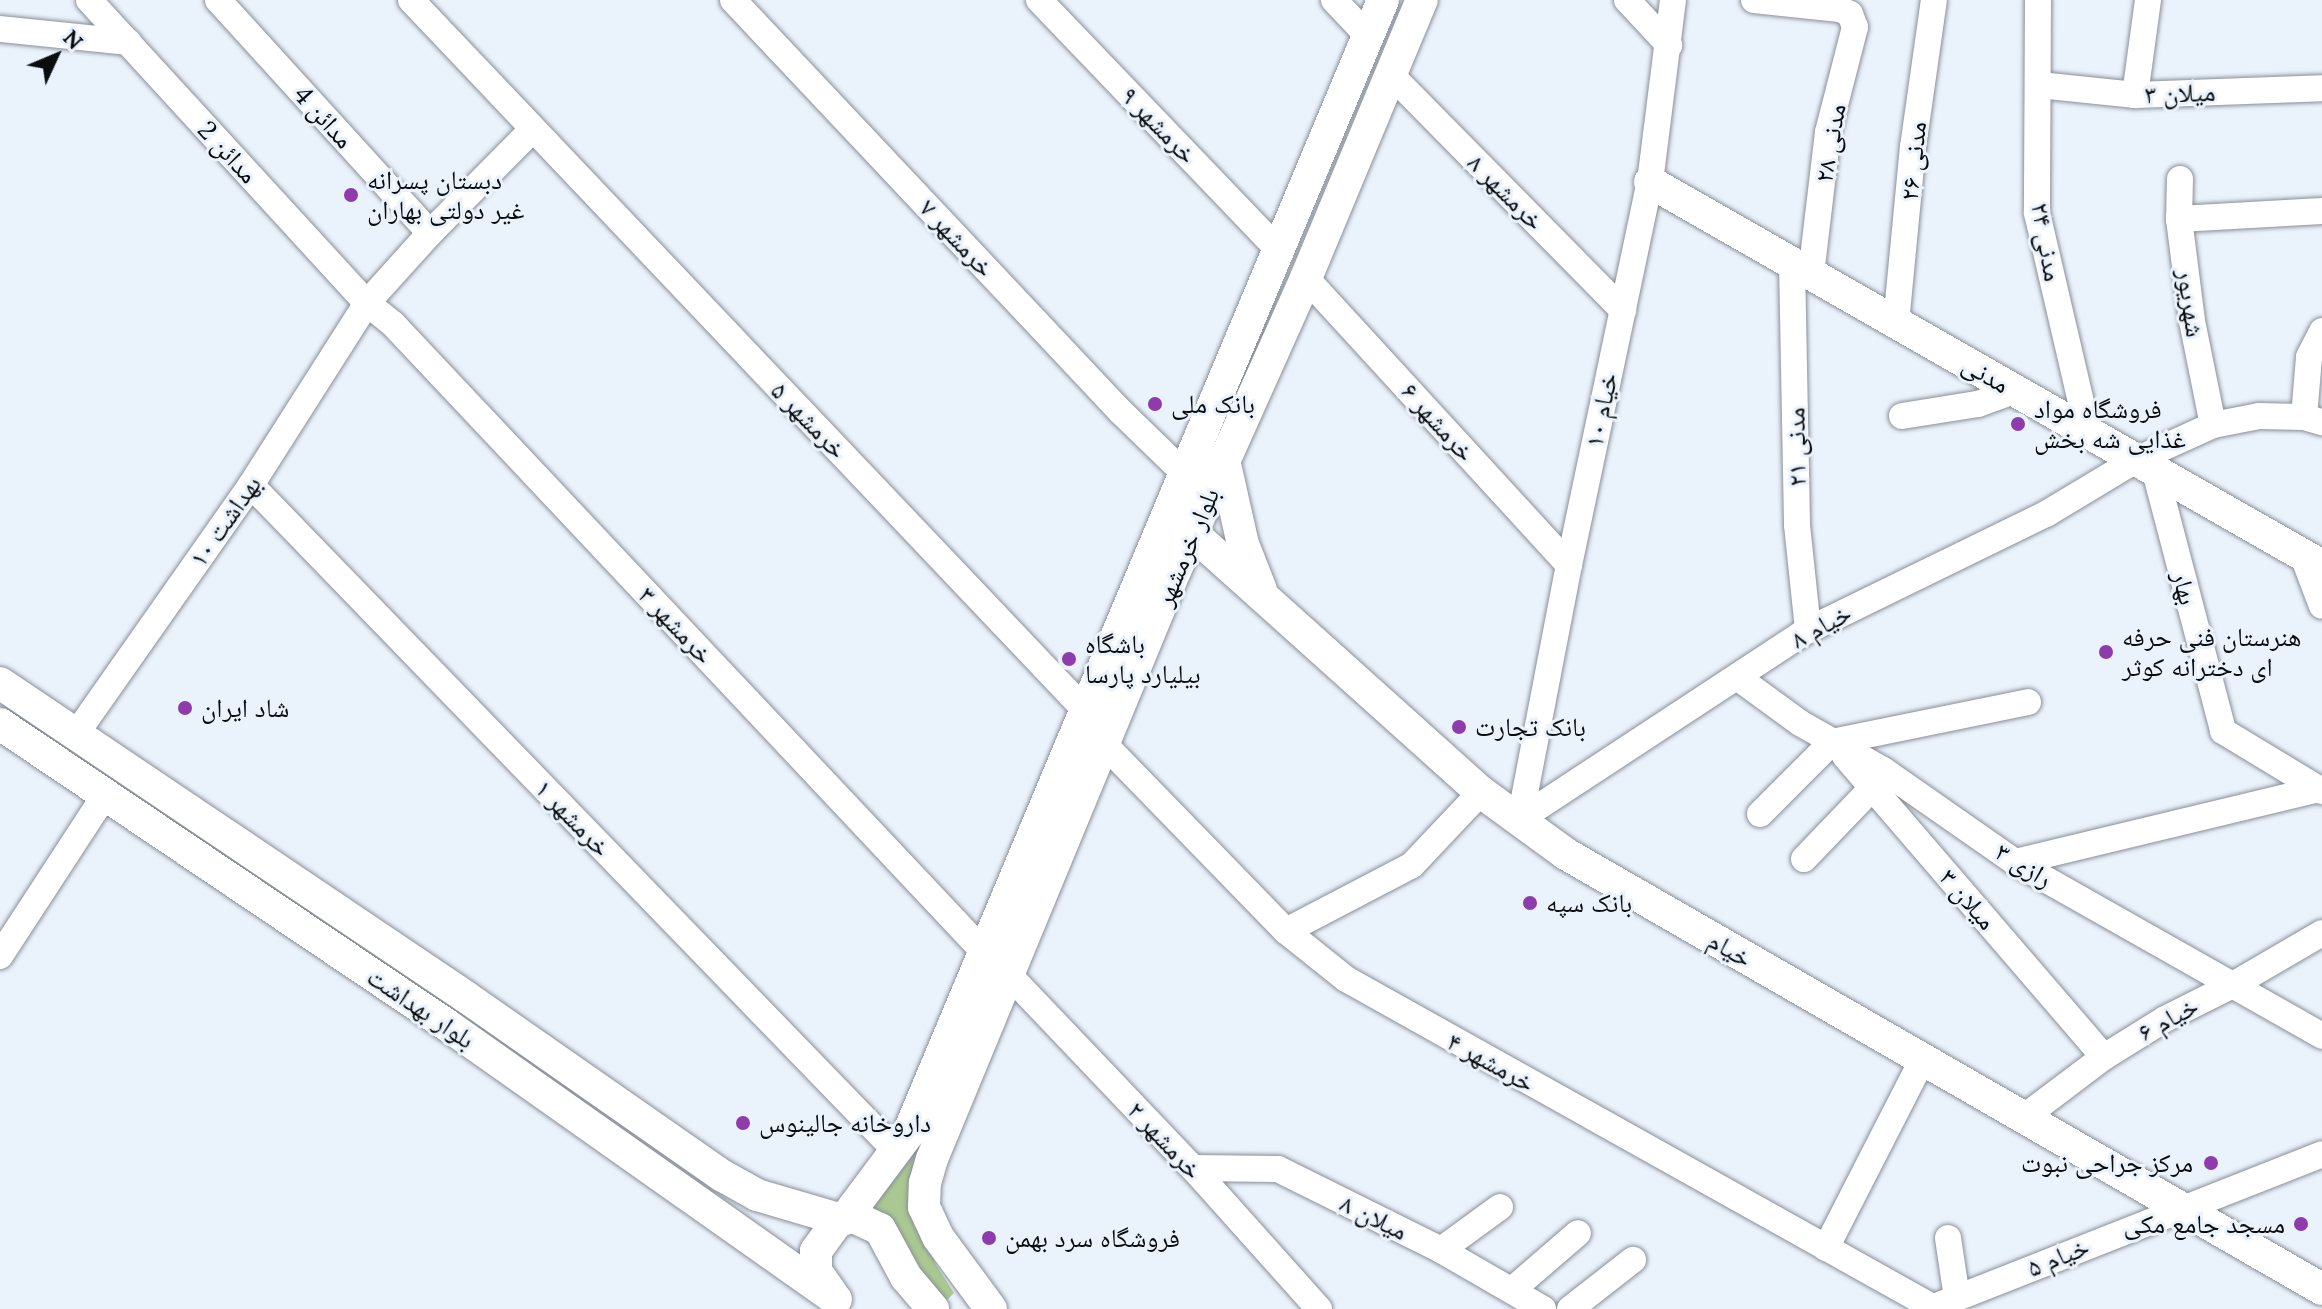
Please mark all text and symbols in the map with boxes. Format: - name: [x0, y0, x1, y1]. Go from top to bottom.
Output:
- north arrow: [16, 16, 96, 96]
- text: N: [57, 23, 89, 55]
- street label: میلان ۳: [2144, 76, 2216, 110]
- street label: مدائن 4: [288, 79, 360, 155]
- street label: خرمشهر ۹: [1115, 80, 1203, 170]
- street label: مدنی ۲۸: [1808, 101, 1852, 185]
- street label: مدائن 2: [192, 114, 264, 190]
- street label: مدنی ۲۶: [1893, 120, 1933, 202]
- street label: خرمشهر ۸: [1461, 147, 1551, 237]
- place label: دبستان پسرانه غیر دولتی بهاران: [367, 164, 524, 226]
- marker: دبستان پسرانه غیر دولتی بهاران: [342, 186, 360, 204]
- street label: خرمشهر ۷: [913, 193, 1001, 283]
- street label: مدنی ۲۴: [2025, 200, 2069, 284]
- street label: شهریور: [2171, 267, 2211, 339]
- street label: مدنی: [1957, 348, 2015, 400]
- street label: خیام ۱۰: [1578, 370, 1624, 450]
- street label: خرمشهر ۵: [765, 375, 853, 465]
- street label: خرمشهر ۶: [1395, 376, 1481, 468]
- place label: بانک ملی: [1171, 388, 1255, 420]
- place label: فروشگاه مواد غذایی شه بخش: [2034, 393, 2186, 454]
- marker: بانک ملی: [1146, 395, 1164, 413]
- street label: مدنی ۲۱: [1780, 407, 1812, 487]
- marker: فروشگاه مواد غذایی شه بخش: [2009, 415, 2027, 433]
- street label: بهداشت ۱۰: [182, 469, 268, 573]
- street label: بلوار خرمشهر: [1148, 483, 1226, 611]
- street label: بهار: [2166, 568, 2204, 608]
- street label: خرمشهر ۳: [632, 580, 720, 670]
- street label: خیام ۸: [1786, 597, 1856, 655]
- place label: هنرستان فنی حرفه ای دخترانه کوثر: [2122, 621, 2301, 682]
- place label: باشگاه بیلیارد پارسا: [1085, 628, 1201, 690]
- marker: هنرستان فنی حرفه ای دخترانه کوثر: [2097, 643, 2115, 661]
- marker: باشگاه بیلیارد پارسا: [1060, 650, 1078, 668]
- place label: شاد ایران: [201, 692, 289, 724]
- marker: شاد ایران: [176, 699, 194, 717]
- place label: بانک تجارت: [1475, 711, 1586, 743]
- marker: بانک تجارت: [1450, 718, 1468, 736]
- street label: خرمشهر ۱: [529, 773, 617, 863]
- street label: رازی ۳: [1990, 836, 2058, 894]
- street label: میلان ۳: [1933, 862, 2003, 936]
- place label: بانک سپه: [1546, 887, 1632, 919]
- marker: بانک سپه: [1521, 894, 1539, 912]
- street label: خیام: [1703, 924, 1757, 974]
- street label: بلوار بهداشت: [361, 961, 481, 1055]
- street label: خیام ۶: [2133, 990, 2203, 1048]
- street label: خرمشهر ۴: [1442, 1025, 1540, 1099]
- street label: خرمشهر ۲: [1121, 1095, 1209, 1185]
- place label: داروخانه جالینوس: [759, 1107, 931, 1139]
- marker: داروخانه جالینوس: [734, 1114, 752, 1132]
- place label: مرکز جراحی نبوت: [2021, 1147, 2193, 1179]
- marker: مرکز جراحی نبوت: [2200, 1152, 2222, 1174]
- street label: میلان ۸: [1335, 1187, 1413, 1247]
- place label: مسجد جامع مکی: [2124, 1208, 2285, 1240]
- marker: مسجد جامع مکی: [2292, 1215, 2310, 1233]
- place label: فروشگاه سرد بهمن: [1005, 1222, 1180, 1254]
- marker: فروشگاه سرد بهمن: [980, 1229, 998, 1247]
- street label: خیام ۵: [2023, 1231, 2093, 1283]

